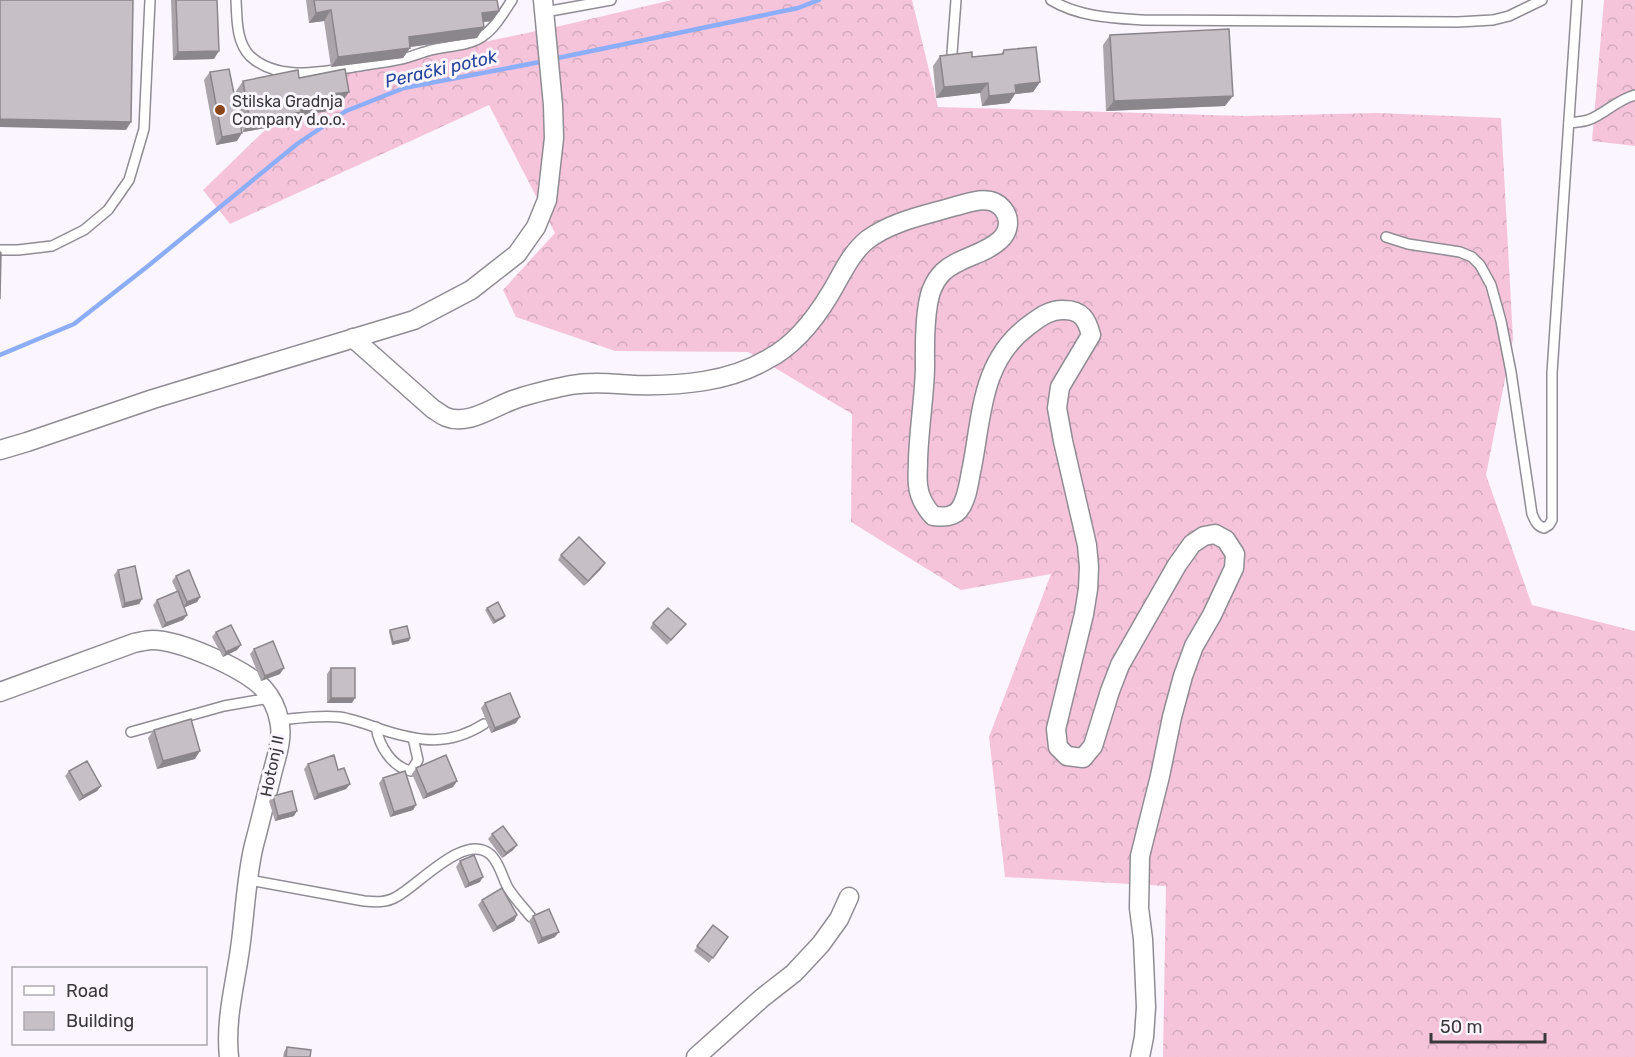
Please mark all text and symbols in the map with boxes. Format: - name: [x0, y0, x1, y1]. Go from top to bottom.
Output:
- water label: Perački potok: [383, 45, 500, 93]
- place label: Stilska Gradnja Company d.o.o.: [232, 92, 346, 129]
- marker: Stilska Gradnja Company d.o.o.: [213, 103, 227, 117]
- street label: Hotonj II: [256, 734, 288, 798]
- legend: [12, 967, 207, 1045]
- text: Road: [66, 980, 109, 1002]
- scale bar: [1431, 1006, 1545, 1044]
- text: Building: [66, 1010, 134, 1032]
- text: 50 m: [1440, 1016, 1483, 1038]

